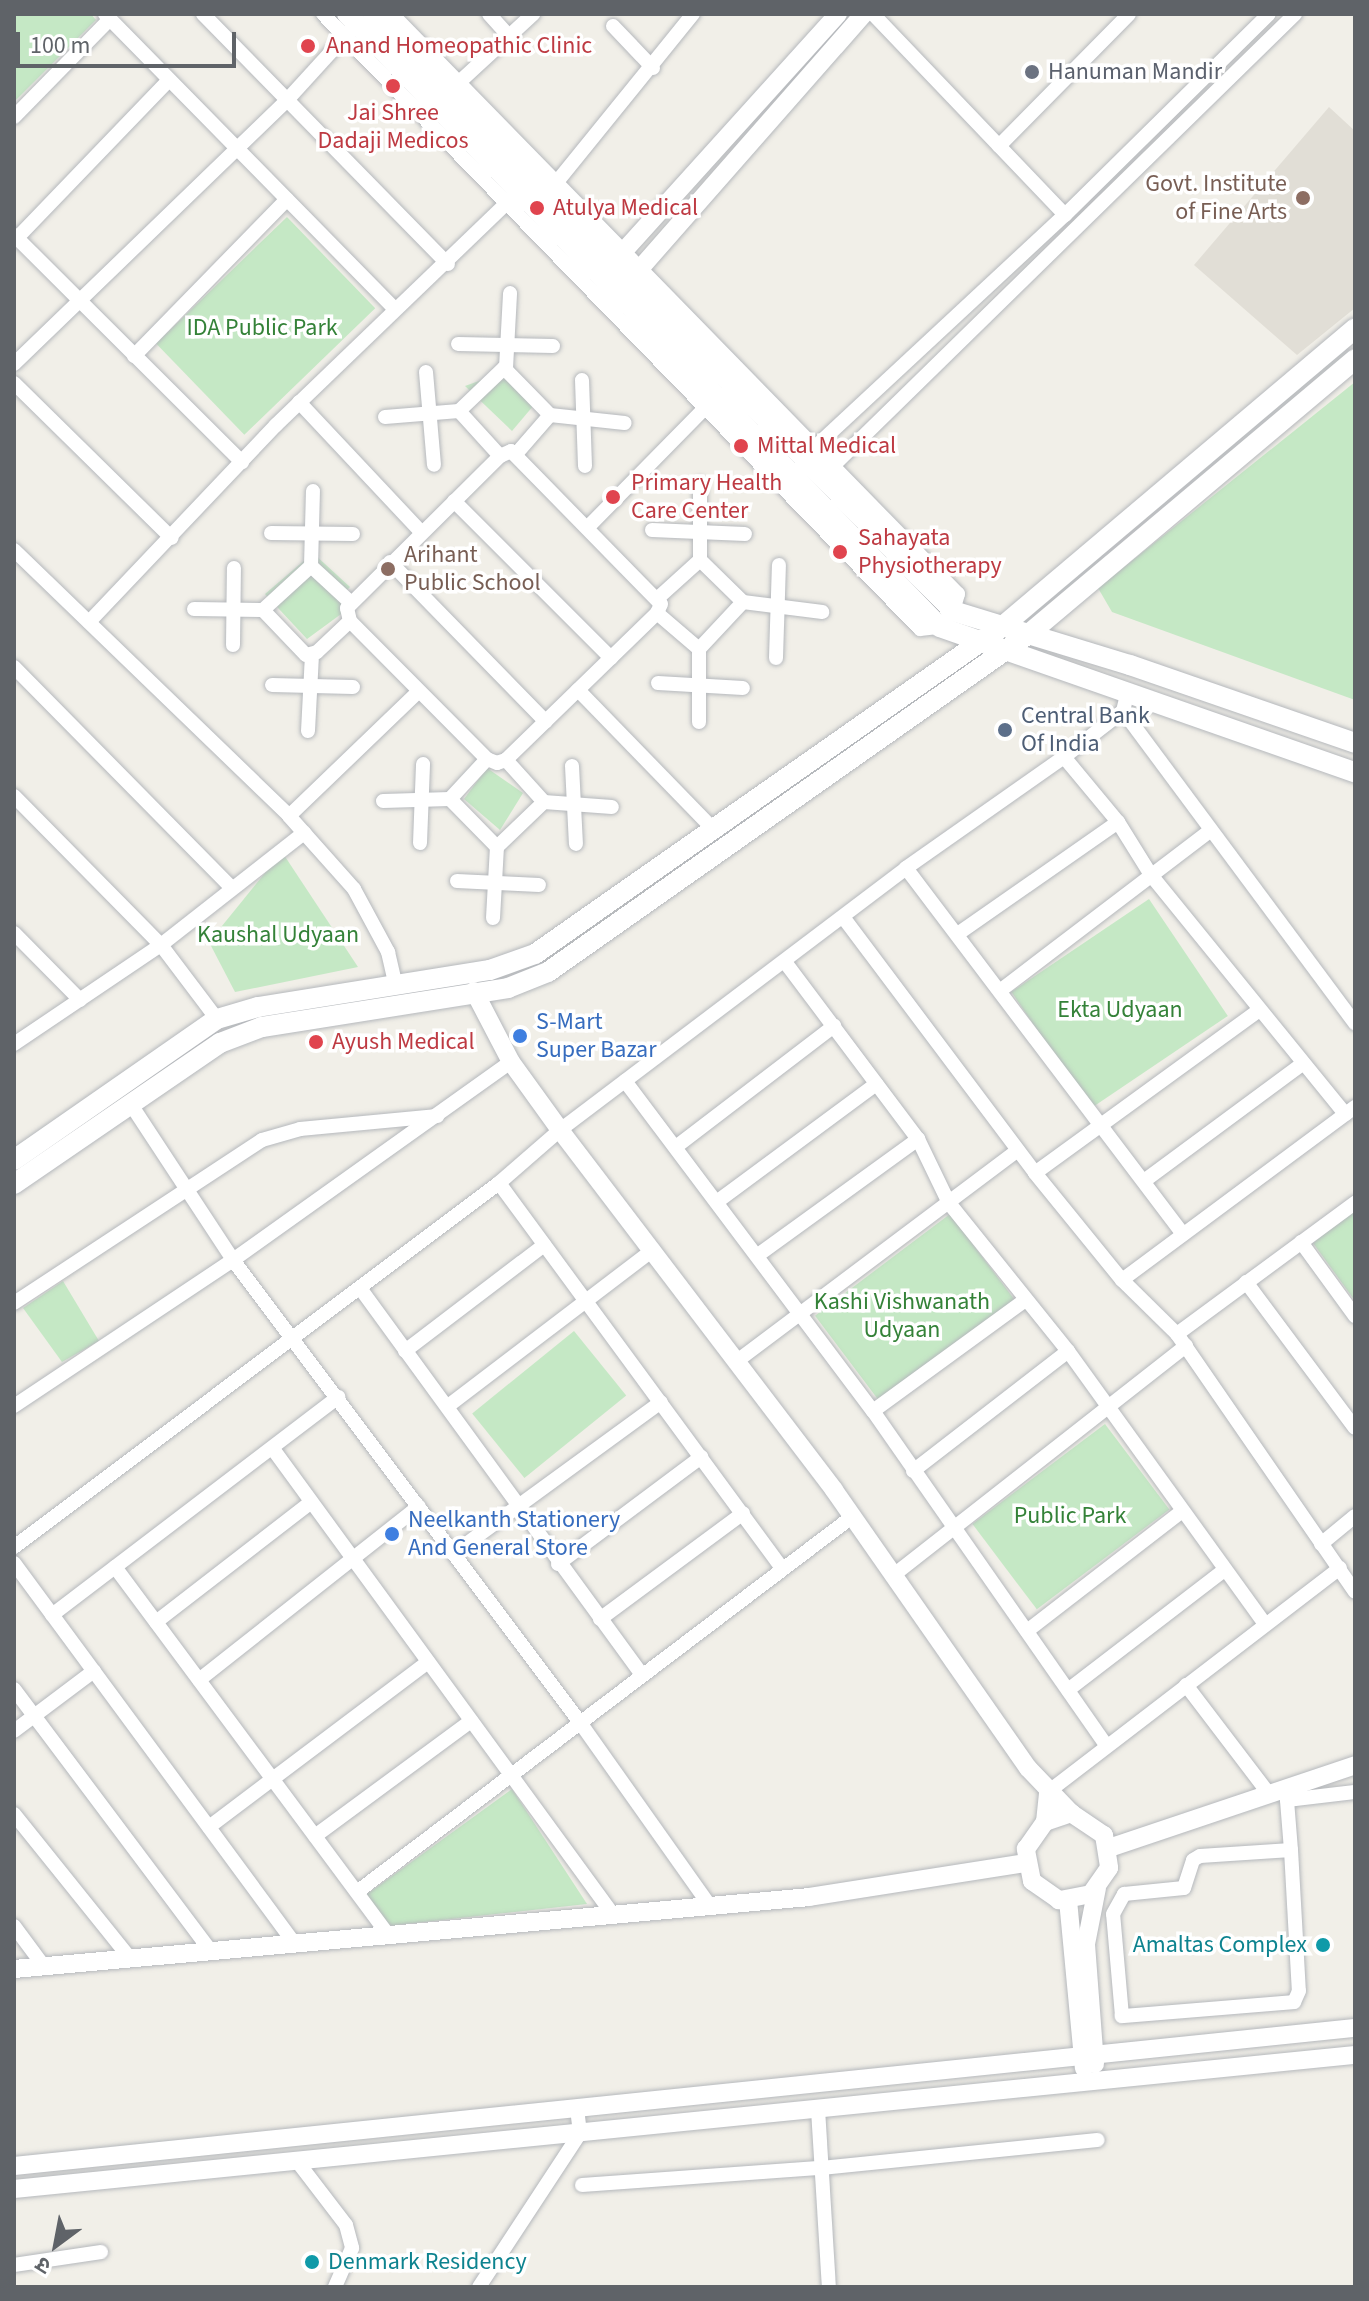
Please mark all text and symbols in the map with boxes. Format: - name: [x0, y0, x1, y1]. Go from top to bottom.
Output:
- scale bar: [20, 16, 240, 66]
- text: 100 m: [30, 28, 90, 63]
- place label: Anand Homeopathic Clinic: [326, 32, 592, 60]
- marker: Anand Homeopathic Clinic: [297, 35, 319, 57]
- place label: Hanuman Mandir: [1048, 58, 1222, 86]
- marker: Hanuman Mandir: [1023, 63, 1041, 81]
- marker: Jai Shree Dadaji Medicos: [384, 77, 402, 95]
- place label: Jai Shree Dadaji Medicos: [318, 99, 468, 155]
- place label: Govt. Institute of Fine Arts: [1145, 170, 1287, 226]
- marker: Govt. Institute of Fine Arts: [1294, 189, 1312, 207]
- place label: Atulya Medical: [553, 194, 698, 222]
- marker: Atulya Medical: [528, 199, 546, 217]
- park label: IDA Public Park: [186, 314, 338, 342]
- place label: Mittal Medical: [757, 432, 896, 460]
- marker: Mittal Medical: [732, 437, 750, 455]
- place label: Primary Health Care Center: [631, 469, 782, 525]
- marker: Primary Health Care Center: [602, 486, 624, 508]
- place label: Sahayata Physiotherapy: [858, 524, 1002, 580]
- place label: Arihant Public School: [404, 541, 541, 597]
- marker: Sahayata Physiotherapy: [829, 541, 851, 563]
- marker: Arihant Public School: [379, 560, 397, 578]
- place label: Central Bank Of India: [1021, 702, 1150, 758]
- marker: Central Bank Of India: [996, 721, 1014, 739]
- park label: Kaushal Udyaan: [197, 921, 359, 949]
- park label: Ekta Udyaan: [1057, 996, 1183, 1024]
- place label: S-Mart Super Bazar: [536, 1008, 657, 1064]
- marker: S-Mart Super Bazar: [511, 1027, 529, 1045]
- place label: Ayush Medical: [332, 1028, 475, 1056]
- marker: Ayush Medical: [307, 1033, 325, 1051]
- park label: Kashi Vishwanath Udyaan: [814, 1288, 990, 1344]
- park label: Public Park: [1014, 1502, 1126, 1530]
- place label: Neelkanth Stationery And General Store: [408, 1506, 620, 1562]
- marker: Neelkanth Stationery And General Store: [383, 1525, 401, 1543]
- place label: Amaltas Complex: [1133, 1931, 1307, 1959]
- marker: Amaltas Complex: [1314, 1936, 1332, 1954]
- north arrow: [16, 2205, 96, 2285]
- text: उ: [29, 2248, 57, 2282]
- place label: Denmark Residency: [328, 2248, 527, 2276]
- marker: Denmark Residency: [303, 2253, 321, 2271]

